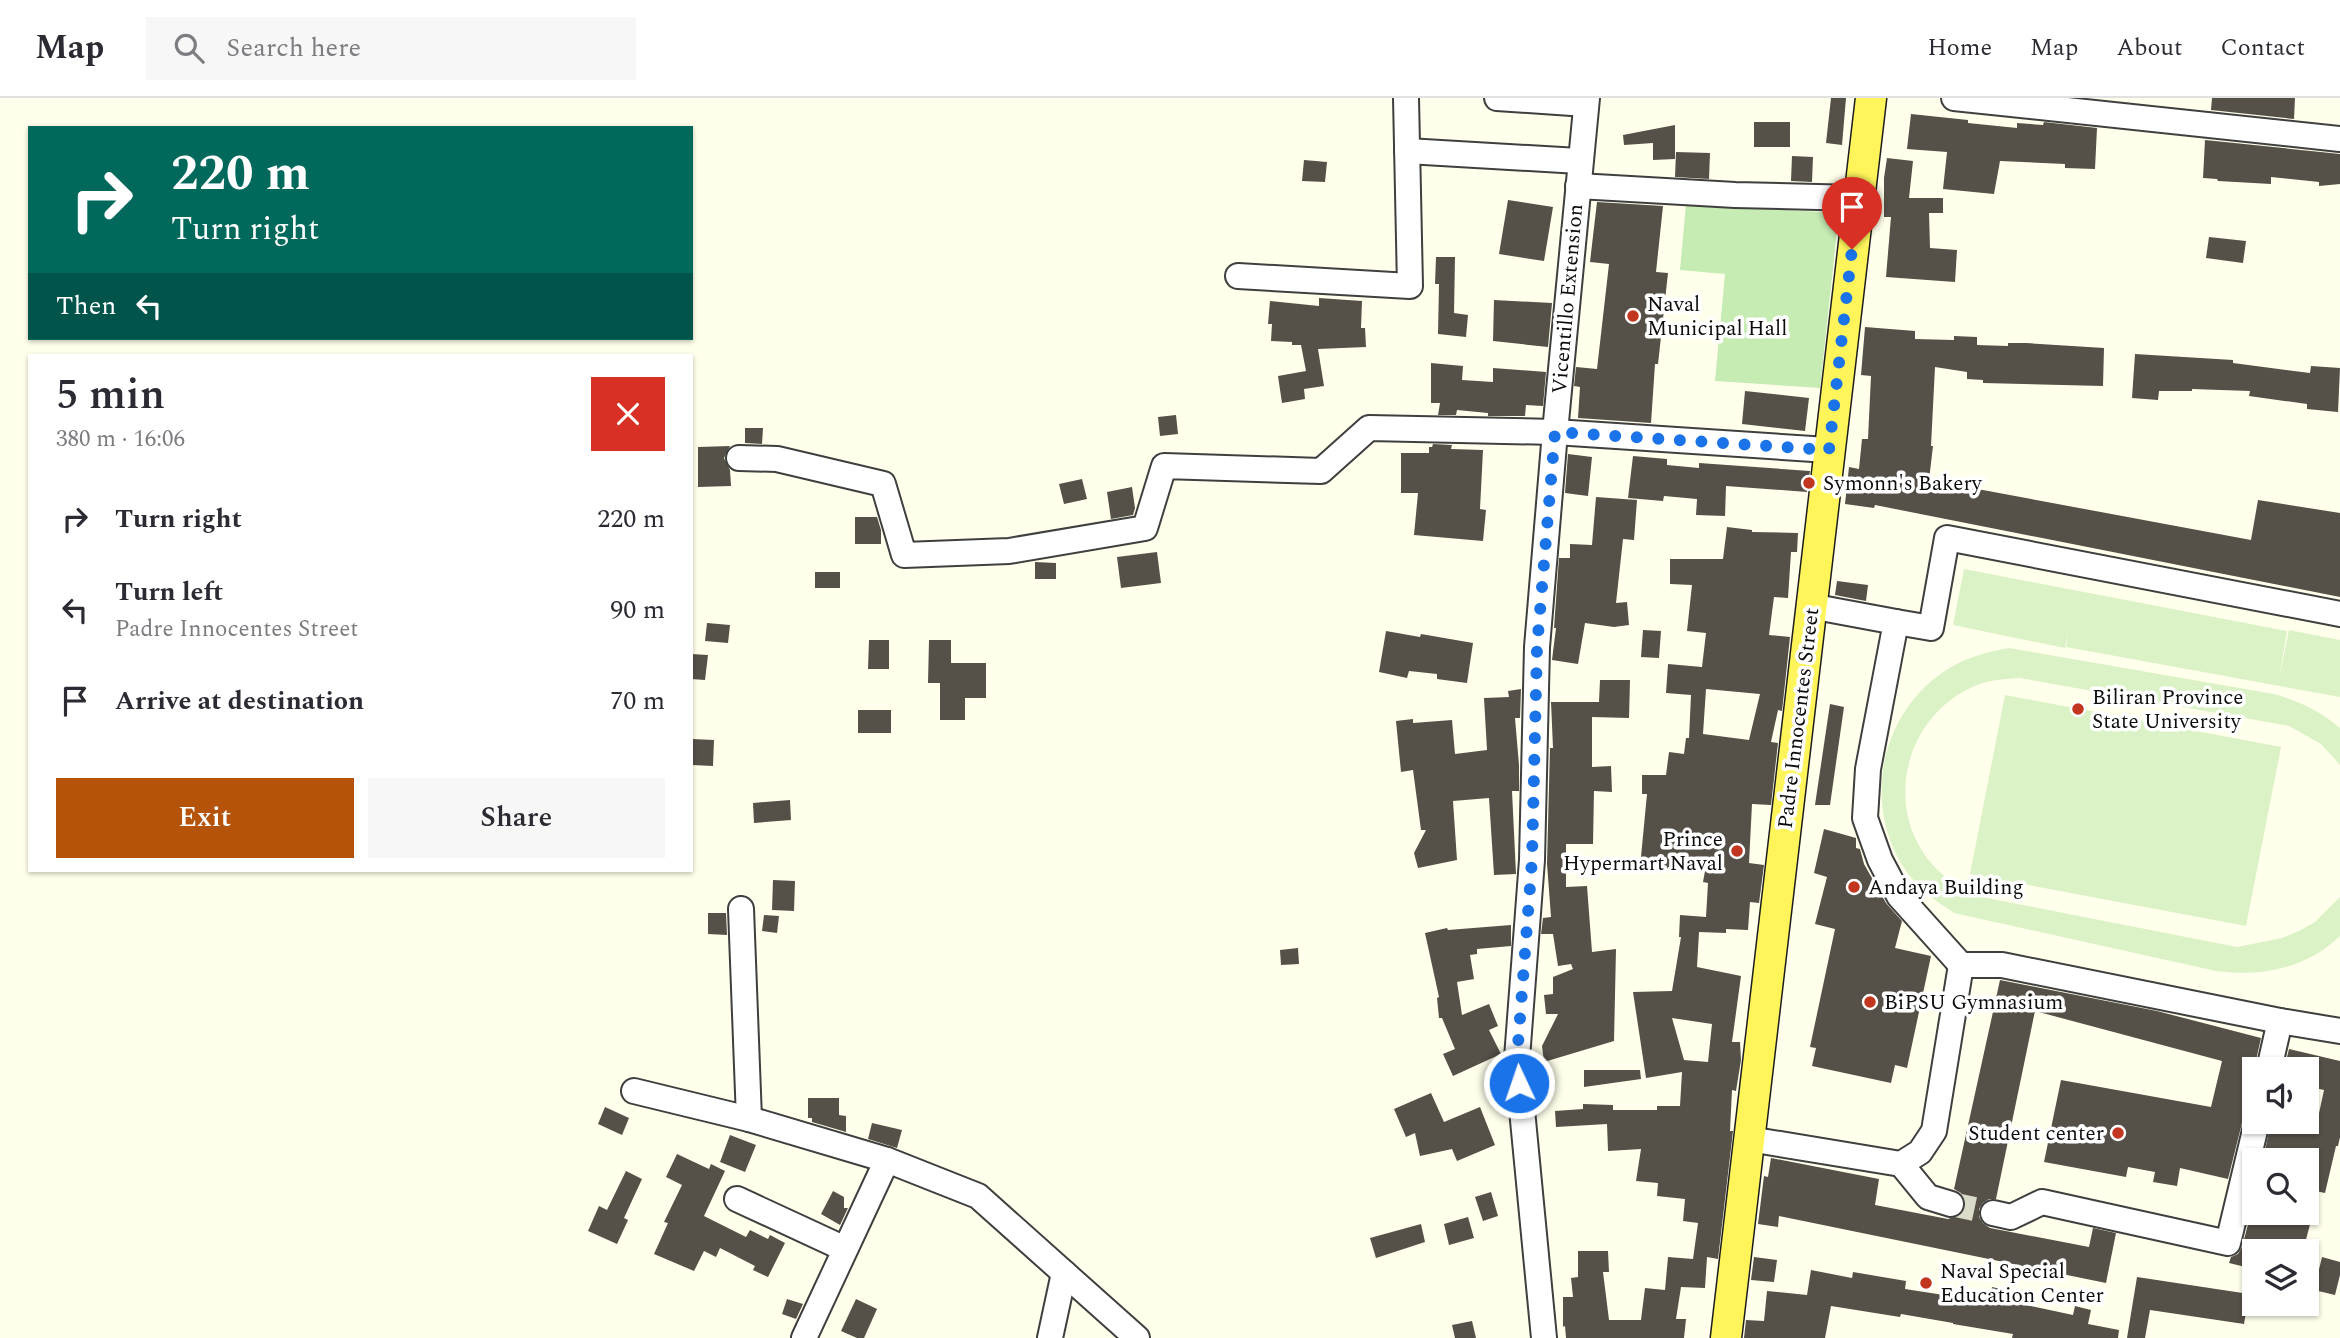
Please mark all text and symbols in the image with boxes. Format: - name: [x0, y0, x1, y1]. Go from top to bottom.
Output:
- search box: [146, 17, 636, 80]
- text: Map: [35, 23, 104, 73]
- text: Search here: [226, 28, 361, 68]
- icon: search: [170, 29, 208, 67]
- text: Home: [1927, 30, 1992, 66]
- text: Map: [2030, 30, 2078, 66]
- text: About: [2116, 30, 2182, 66]
- text: Contact: [2220, 30, 2305, 66]
- text: 220 m: [171, 137, 310, 212]
- icon: right: [56, 154, 147, 245]
- pin: [1822, 177, 1882, 249]
- icon: arrive: [1833, 188, 1871, 226]
- street label: Vicentillo Extension: [1544, 203, 1592, 395]
- text: Turn right: [171, 205, 319, 254]
- text: Then: [56, 286, 116, 326]
- icon: left: [130, 287, 168, 325]
- place label: Naval Municipal Hall: [1647, 289, 1787, 345]
- marker: Naval Municipal Hall: [1625, 308, 1641, 324]
- text: 5 min: [56, 364, 165, 427]
- button: close: [591, 377, 665, 451]
- text: 380 m · 16:06: [56, 422, 185, 457]
- place label: Symonn's Bakery: [1823, 468, 1983, 500]
- marker: Symonn's Bakery: [1801, 475, 1817, 491]
- text: Turn right: [115, 499, 242, 539]
- text: 220 m: [597, 499, 665, 539]
- icon: right: [56, 500, 94, 538]
- text: Turn left: [115, 572, 223, 612]
- text: 90 m: [610, 590, 665, 630]
- icon: left: [56, 591, 94, 629]
- street label: Padre Innocentes Street: [1770, 606, 1828, 830]
- text: Padre Innocentes Street: [115, 612, 358, 647]
- text: Arrive at destination: [115, 681, 364, 721]
- text: 70 m: [610, 681, 665, 721]
- icon: arrive: [56, 682, 94, 720]
- place label: Biliran Province State University: [2092, 682, 2243, 738]
- marker: Biliran Province State University: [2070, 701, 2086, 717]
- button: Exit: [56, 778, 354, 858]
- button: Share: [368, 778, 665, 858]
- place label: Prince Hypermart Naval: [1563, 824, 1723, 880]
- marker: Prince Hypermart Naval: [1729, 843, 1745, 859]
- place label: Andaya Building: [1868, 872, 2024, 904]
- marker: Andaya Building: [1846, 879, 1862, 895]
- place label: BiPSU Gymnasium: [1884, 987, 2063, 1019]
- marker: BiPSU Gymnasium: [1862, 994, 1878, 1010]
- position arrow: [1482, 1046, 1556, 1120]
- map controls: [2242, 1057, 2319, 1316]
- button: sound: [2242, 1057, 2319, 1134]
- place label: Student center: [1968, 1118, 2104, 1150]
- marker: Student center: [2110, 1125, 2126, 1141]
- button: search: [2242, 1148, 2319, 1225]
- button: layers: [2242, 1239, 2319, 1316]
- place label: Naval Special Education Center: [1940, 1256, 2104, 1312]
- marker: Naval Special Education Center: [1918, 1275, 1934, 1291]

